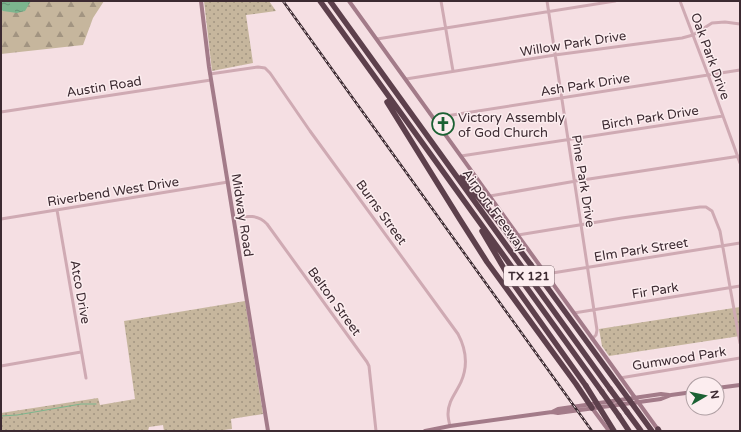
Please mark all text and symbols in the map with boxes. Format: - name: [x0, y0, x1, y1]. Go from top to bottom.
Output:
- street label: Oak Park Drive: [687, 11, 733, 102]
- street label: Willow Park Drive: [519, 28, 627, 60]
- street label: Ash Park Drive: [539, 70, 631, 100]
- street label: Austin Road: [65, 73, 143, 101]
- street label: Birch Park Drive: [600, 102, 700, 134]
- place label: Victory Assembly of God Church: [458, 110, 565, 141]
- church icon: Victory Assembly of God Church: [430, 111, 456, 137]
- street label: Pine Park Drive: [568, 134, 598, 229]
- street label: Airport Freeway: [459, 166, 530, 255]
- street label: Midway Road: [228, 172, 257, 258]
- street label: Riverbend West Drive: [46, 174, 180, 210]
- street label: Burns Street: [352, 177, 410, 248]
- street label: Elm Park Street: [593, 235, 689, 265]
- street label: Atco Drive: [67, 259, 93, 325]
- street label: Belton Street: [304, 264, 364, 339]
- road number: TX 121: [504, 266, 554, 286]
- street label: Fir Park: [631, 279, 680, 303]
- street label: Gumwood Park: [631, 344, 727, 374]
- north arrow: [685, 376, 725, 416]
- text: N: [707, 389, 721, 400]

